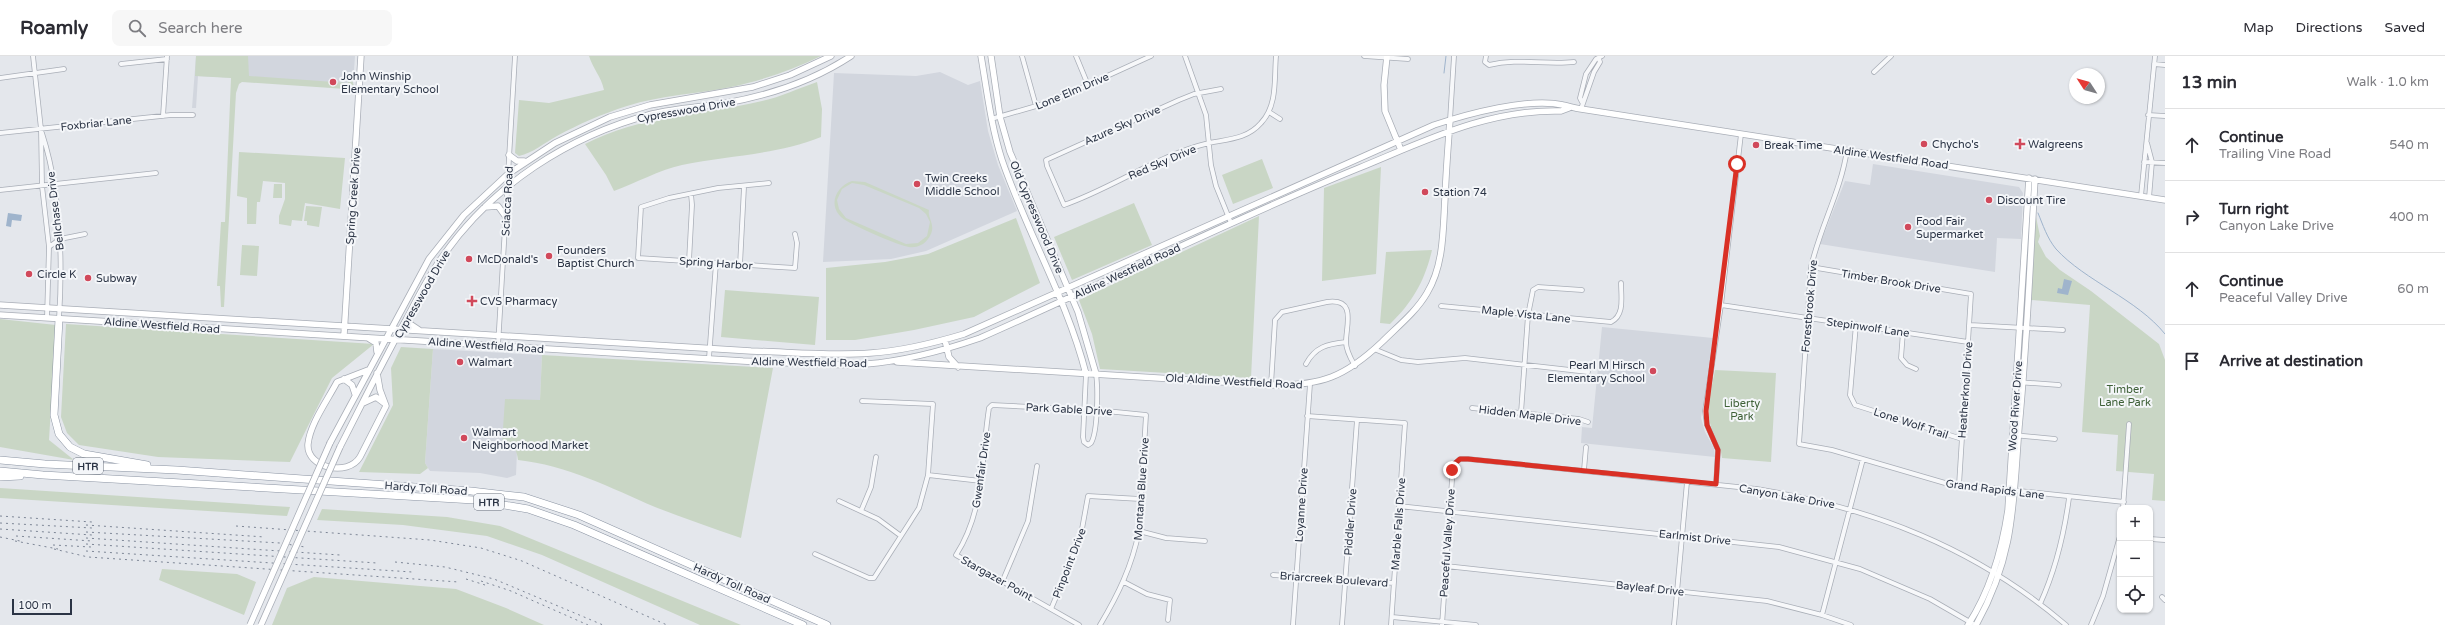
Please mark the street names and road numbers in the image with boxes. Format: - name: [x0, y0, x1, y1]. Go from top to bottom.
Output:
- street label: Lone Elm Drive: [1033, 70, 1111, 113]
- street label: Cypresswood Drive: [636, 95, 736, 126]
- street label: Azure Sky Drive: [1082, 103, 1162, 148]
- street label: Foxbriar Lane: [60, 113, 132, 134]
- street label: Red Sky Drive: [1126, 142, 1198, 183]
- street label: Aldine Westfield Road: [1833, 143, 1949, 172]
- street label: Spring Creek Drive: [344, 147, 363, 245]
- street label: Old Cypresswood Drive: [1007, 159, 1066, 275]
- street label: Sciacca Road: [499, 166, 516, 236]
- street label: Bellchase Drive: [44, 171, 67, 251]
- street label: Aldine Westfield Road: [1072, 241, 1183, 302]
- street label: Cypresswood Drive: [392, 248, 453, 341]
- street label: Spring Harbor: [679, 254, 754, 273]
- street label: Forestbrook Drive: [1799, 259, 1820, 353]
- street label: Timber Brook Drive: [1840, 267, 1942, 296]
- street label: Maple Vista Lane: [1481, 303, 1571, 326]
- street label: Aldine Westfield Road: [104, 315, 220, 336]
- street label: Stepinwolf Lane: [1826, 315, 1910, 340]
- street label: Aldine Westfield Road: [428, 335, 544, 356]
- street label: Heatherknoll Drive: [1956, 341, 1975, 439]
- street label: Aldine Westfield Road: [751, 355, 867, 370]
- street label: Wood River Drive: [2006, 360, 2025, 452]
- street label: Old Aldine Westfield Road: [1165, 371, 1303, 392]
- street label: Park Gable Drive: [1025, 401, 1113, 418]
- street label: Hidden Maple Drive: [1478, 403, 1582, 428]
- street label: Lone Wolf Trail: [1872, 405, 1950, 442]
- street label: Gwenfair Drive: [970, 431, 993, 509]
- street label: Montana Blue Drive: [1131, 437, 1152, 541]
- road number: HTR: [73, 458, 103, 474]
- street label: Loyanne Drive: [1292, 467, 1311, 543]
- street label: Marble Falls Drive: [1389, 477, 1408, 571]
- street label: Grand Rapids Lane: [1945, 477, 2045, 502]
- street label: Hardy Toll Road: [384, 479, 468, 498]
- street label: Canyon Lake Drive: [1738, 482, 1836, 511]
- street label: Piddler Drive: [1342, 488, 1359, 556]
- street label: Peaceful Valley Drive: [1437, 488, 1458, 598]
- road number: HTR: [474, 494, 504, 510]
- street label: Pinpoint Drive: [1050, 526, 1089, 600]
- street label: Earlmist Drive: [1658, 527, 1732, 548]
- street label: Stargazer Point: [958, 553, 1035, 604]
- street label: Hardy Toll Road: [691, 561, 772, 606]
- street label: Briarcreek Boulevard: [1279, 569, 1389, 590]
- street label: Bayleaf Drive: [1615, 578, 1685, 599]

